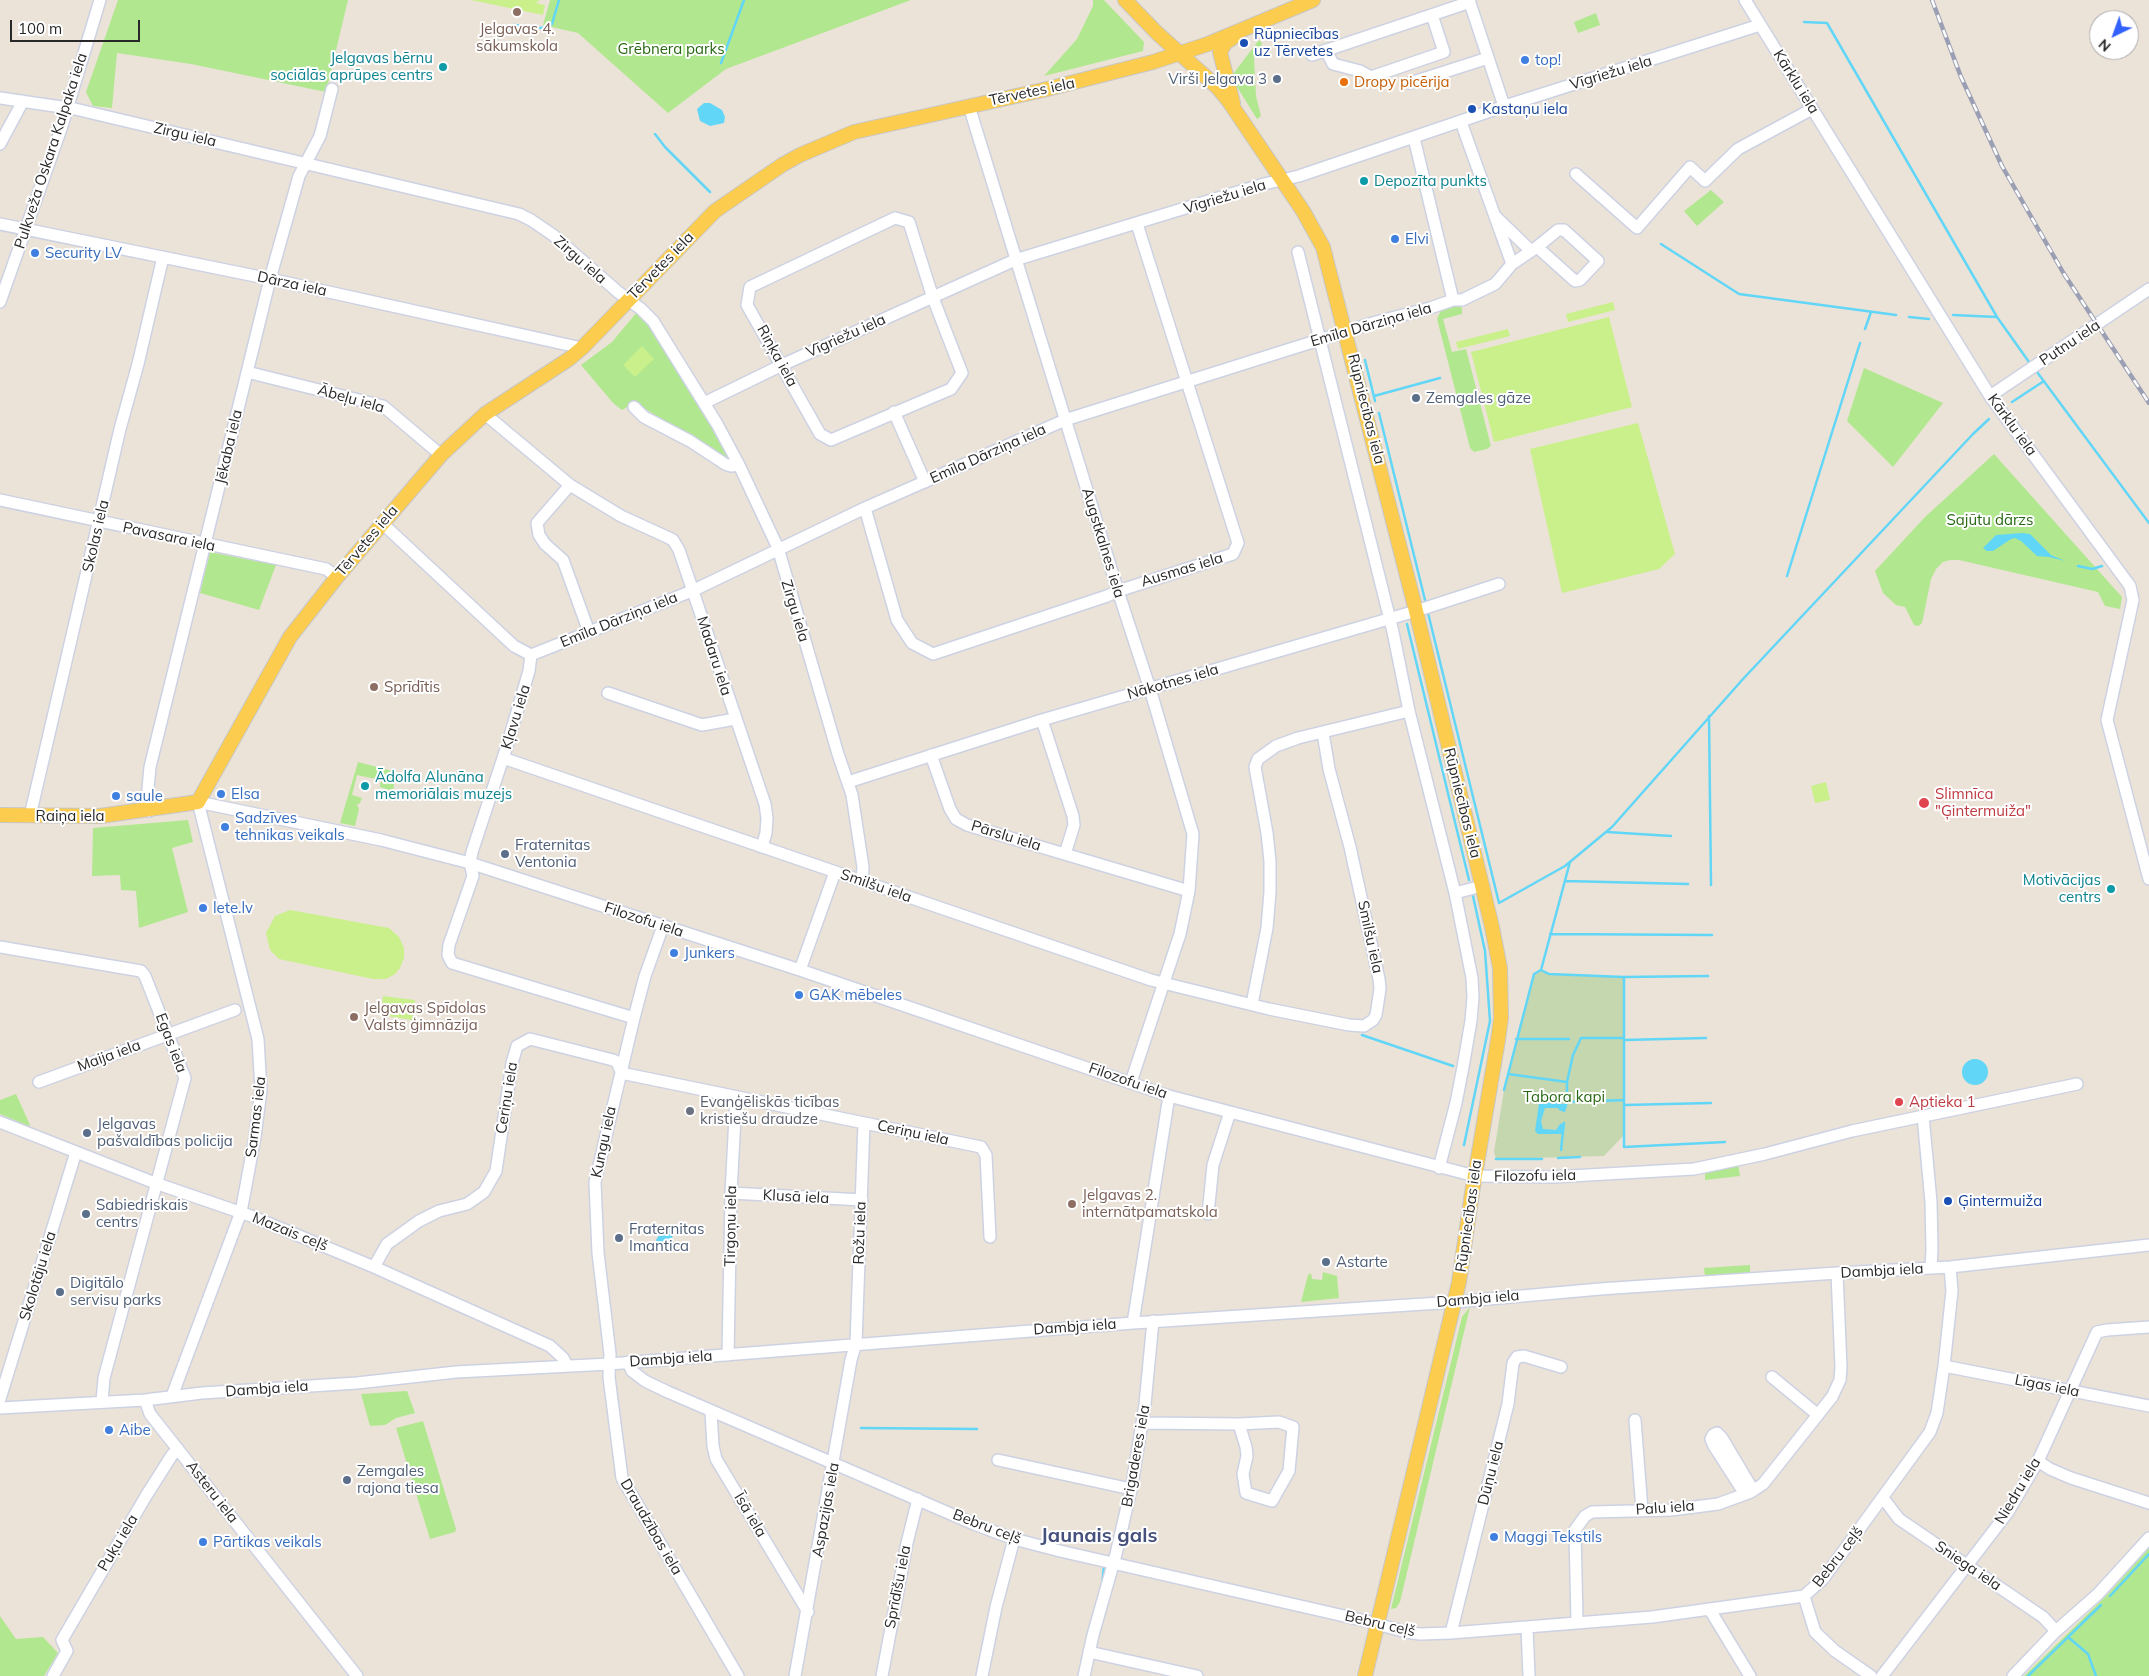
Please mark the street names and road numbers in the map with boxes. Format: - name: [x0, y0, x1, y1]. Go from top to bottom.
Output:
- street label: Kārklu iela: [1769, 47, 1823, 117]
- street label: Pulkveža Oskara Kalpaka iela: [11, 51, 91, 251]
- street label: Vīgriežu iela: [1568, 52, 1654, 94]
- street label: Tērvetes iela: [988, 74, 1076, 110]
- street label: Zirgu iela: [152, 119, 218, 151]
- street label: Vīgriežu iela: [1182, 176, 1268, 218]
- street label: Tērvetes iela: [624, 228, 698, 304]
- street label: Zirgu iela: [550, 232, 610, 288]
- street label: Dārza iela: [256, 268, 328, 300]
- street label: Emīla Dārziņa iela: [1308, 299, 1434, 351]
- street label: Vīgriežu iela: [804, 311, 888, 361]
- street label: Putnu iela: [2036, 316, 2104, 370]
- street label: Riņķa iela: [753, 322, 801, 390]
- street label: Rūpniecības iela: [1344, 352, 1388, 466]
- street label: Ābeļu iela: [316, 381, 386, 417]
- street label: Kārklu iela: [1984, 391, 2040, 459]
- street label: Jēkaba iela: [212, 408, 246, 486]
- street label: Emīla Dārziņa iela: [927, 420, 1049, 488]
- street label: Augstkalnes iela: [1078, 486, 1128, 600]
- street label: Skolas iela: [79, 498, 113, 574]
- street label: Tērvetes iela: [332, 502, 402, 580]
- street label: Pavasara iela: [121, 518, 217, 556]
- street label: Ausmas iela: [1139, 549, 1225, 591]
- street label: Zirgu iela: [777, 578, 813, 644]
- street label: Emīla Dārziņa iela: [558, 588, 680, 652]
- street label: Madaru iela: [693, 614, 735, 698]
- street label: Nākotnes iela: [1125, 660, 1221, 704]
- street label: Kļavu iela: [498, 682, 534, 752]
- street label: Rūpniecības iela: [1440, 746, 1484, 860]
- street label: Raiņa iela: [36, 807, 104, 825]
- street label: Pārslu iela: [969, 817, 1043, 855]
- street label: Smilšu iela: [838, 865, 914, 907]
- street label: Filozofu iela: [602, 899, 686, 941]
- street label: Smilšu iela: [1354, 899, 1386, 975]
- street label: Egas iela: [151, 1011, 191, 1075]
- street label: Maija iela: [75, 1036, 143, 1076]
- street label: Filozofu iela: [1086, 1059, 1170, 1103]
- street label: Ceriņu iela: [492, 1061, 522, 1135]
- street label: Sarmas iela: [242, 1075, 270, 1159]
- street label: Kungu iela: [588, 1105, 620, 1179]
- street label: Ceriņu iela: [876, 1117, 950, 1149]
- street label: Rūpniecības iela: [1452, 1159, 1486, 1273]
- street label: Filozofu iela: [1494, 1166, 1576, 1186]
- street label: Tirgoņu iela: [721, 1185, 741, 1267]
- street label: Klusā iela: [762, 1186, 830, 1208]
- street label: Rožu iela: [850, 1201, 870, 1265]
- street label: Mazais ceļš: [250, 1209, 330, 1255]
- street label: Skolotāju iela: [16, 1229, 60, 1323]
- street label: Dambja iela: [1840, 1260, 1924, 1282]
- street label: Dambja iela: [1436, 1286, 1520, 1312]
- street label: Dambja iela: [1033, 1315, 1117, 1339]
- street label: Dambja iela: [629, 1347, 713, 1371]
- street label: Līgas iela: [2013, 1371, 2081, 1401]
- street label: Dambja iela: [225, 1377, 309, 1401]
- street label: Brigaderes iela: [1118, 1403, 1154, 1509]
- street label: Dūņu iela: [1474, 1439, 1508, 1507]
- street label: Niedru iela: [1991, 1455, 2045, 1527]
- street label: Asteru iela: [182, 1457, 242, 1527]
- street label: Aspazijas iela: [809, 1461, 843, 1559]
- street label: Draudzības iela: [616, 1476, 686, 1578]
- street label: Īsā iela: [730, 1490, 770, 1540]
- street label: Palu iela: [1635, 1497, 1695, 1519]
- street label: Bebru ceļš: [950, 1506, 1024, 1548]
- street label: Puķu iela: [94, 1511, 142, 1575]
- street label: Bebru ceļš: [1809, 1523, 1867, 1591]
- street label: Sniega iela: [1931, 1537, 2005, 1595]
- street label: Sprīdīšu iela: [881, 1544, 915, 1630]
- street label: Bebru ceļš: [1343, 1607, 1417, 1641]

